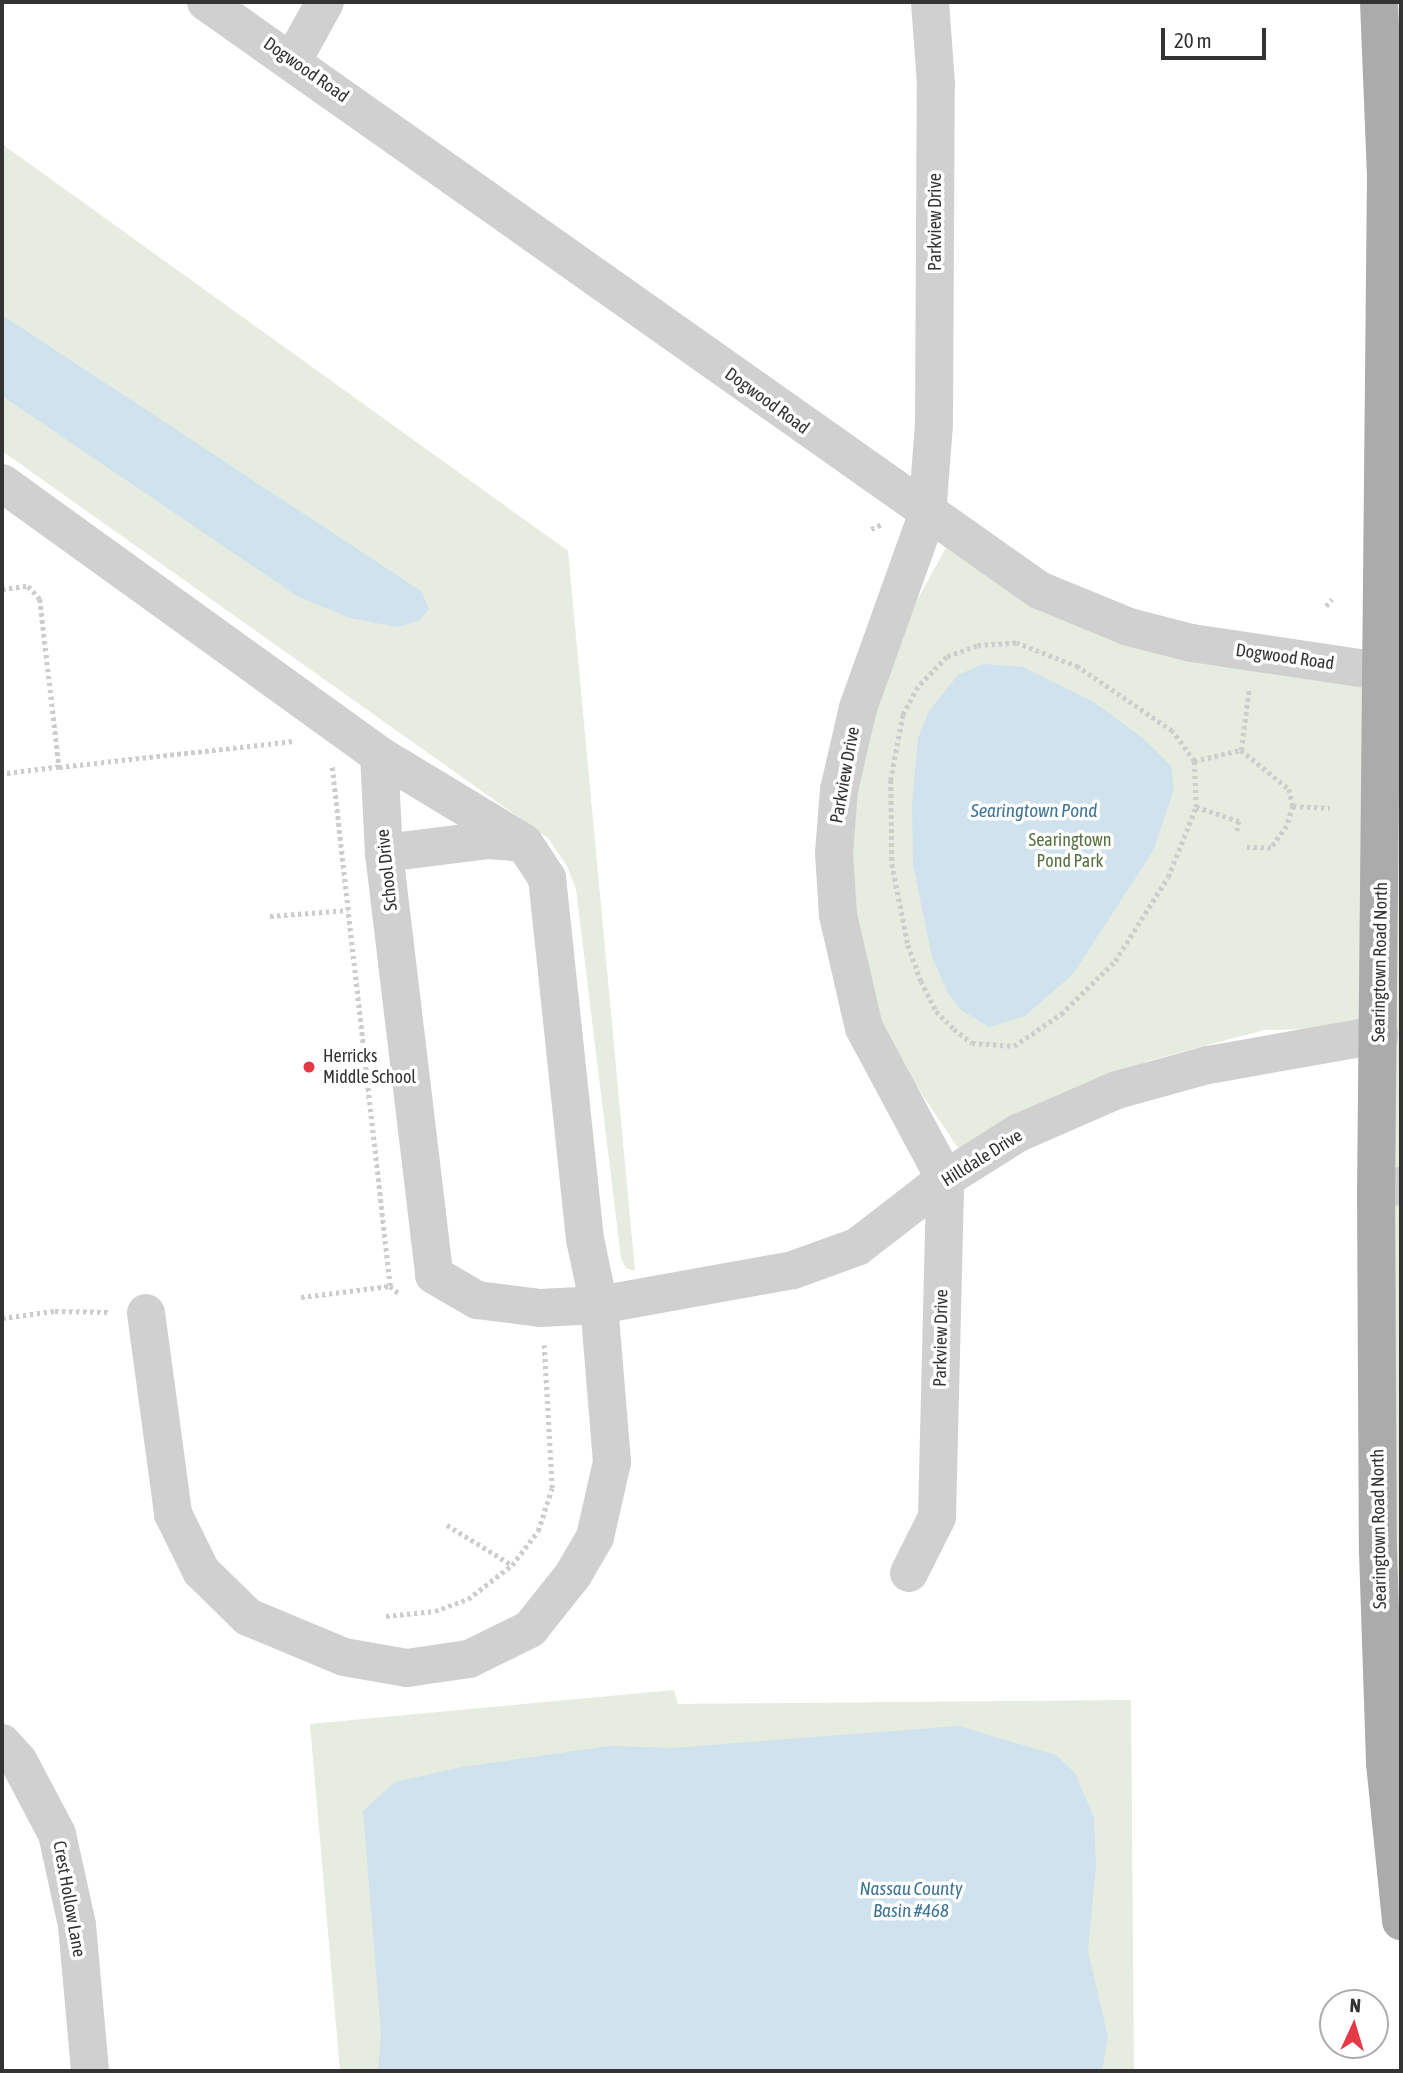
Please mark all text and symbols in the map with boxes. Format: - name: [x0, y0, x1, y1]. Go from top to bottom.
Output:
- scale bar: [1165, 14, 1270, 58]
- text: 20 m: [1174, 28, 1212, 52]
- street label: Dogwood Road: [259, 33, 353, 107]
- street label: Parkview Drive: [924, 173, 946, 271]
- street label: Dogwood Road: [721, 363, 813, 439]
- street label: Dogwood Road: [1234, 639, 1336, 675]
- street label: Parkview Drive: [826, 725, 864, 825]
- water label: Searingtown Pond: [971, 800, 1097, 822]
- street label: School Drive: [372, 828, 402, 912]
- park label: Searingtown Pond Park: [1029, 830, 1111, 872]
- street label: Searingtown Road North: [1368, 882, 1392, 1042]
- place label: Herricks Middle School: [323, 1046, 416, 1088]
- marker: Herricks Middle School: [301, 1059, 317, 1075]
- street label: Hilldale Drive: [938, 1125, 1026, 1191]
- street label: Parkview Drive: [929, 1289, 953, 1387]
- street label: Searingtown Road North: [1367, 1449, 1391, 1609]
- street label: Crest Hollow Lane: [48, 1839, 90, 1959]
- water label: Nassau County Basin #468: [859, 1878, 963, 1922]
- north arrow: [1319, 1989, 1389, 2059]
- text: N: [1349, 1994, 1362, 2016]

